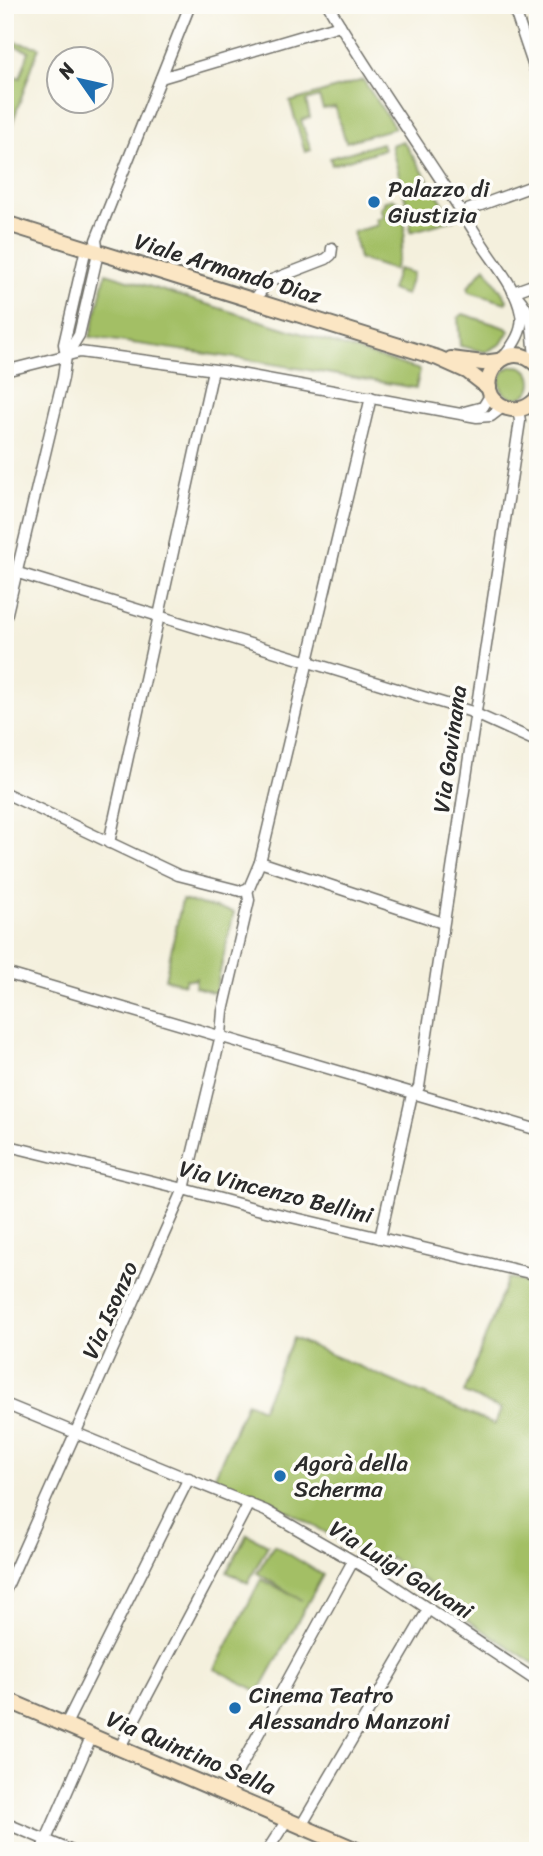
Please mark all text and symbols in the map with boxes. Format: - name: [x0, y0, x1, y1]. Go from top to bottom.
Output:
- north arrow: [46, 46, 116, 116]
- text: N: [48, 55, 84, 86]
- place label: Palazzo di Giustizia: [388, 169, 490, 236]
- marker: Palazzo di Giustizia: [366, 194, 382, 210]
- street label: Viale Armando Diaz: [129, 221, 327, 317]
- street label: Via Gavinana: [421, 682, 479, 815]
- street label: Via Vincenzo Bellini: [175, 1148, 378, 1236]
- street label: Via Isonzo: [70, 1254, 150, 1366]
- place label: Agorà della Scherma: [293, 1443, 408, 1510]
- marker: Agorà della Scherma: [272, 1468, 288, 1484]
- street label: Via Luigi Galvani: [321, 1509, 482, 1631]
- place label: Cinema Teatro Alessandro Manzoni: [248, 1675, 450, 1742]
- street label: Via Quintino Sella: [100, 1699, 283, 1807]
- marker: Cinema Teatro Alessandro Manzoni: [227, 1700, 243, 1716]

